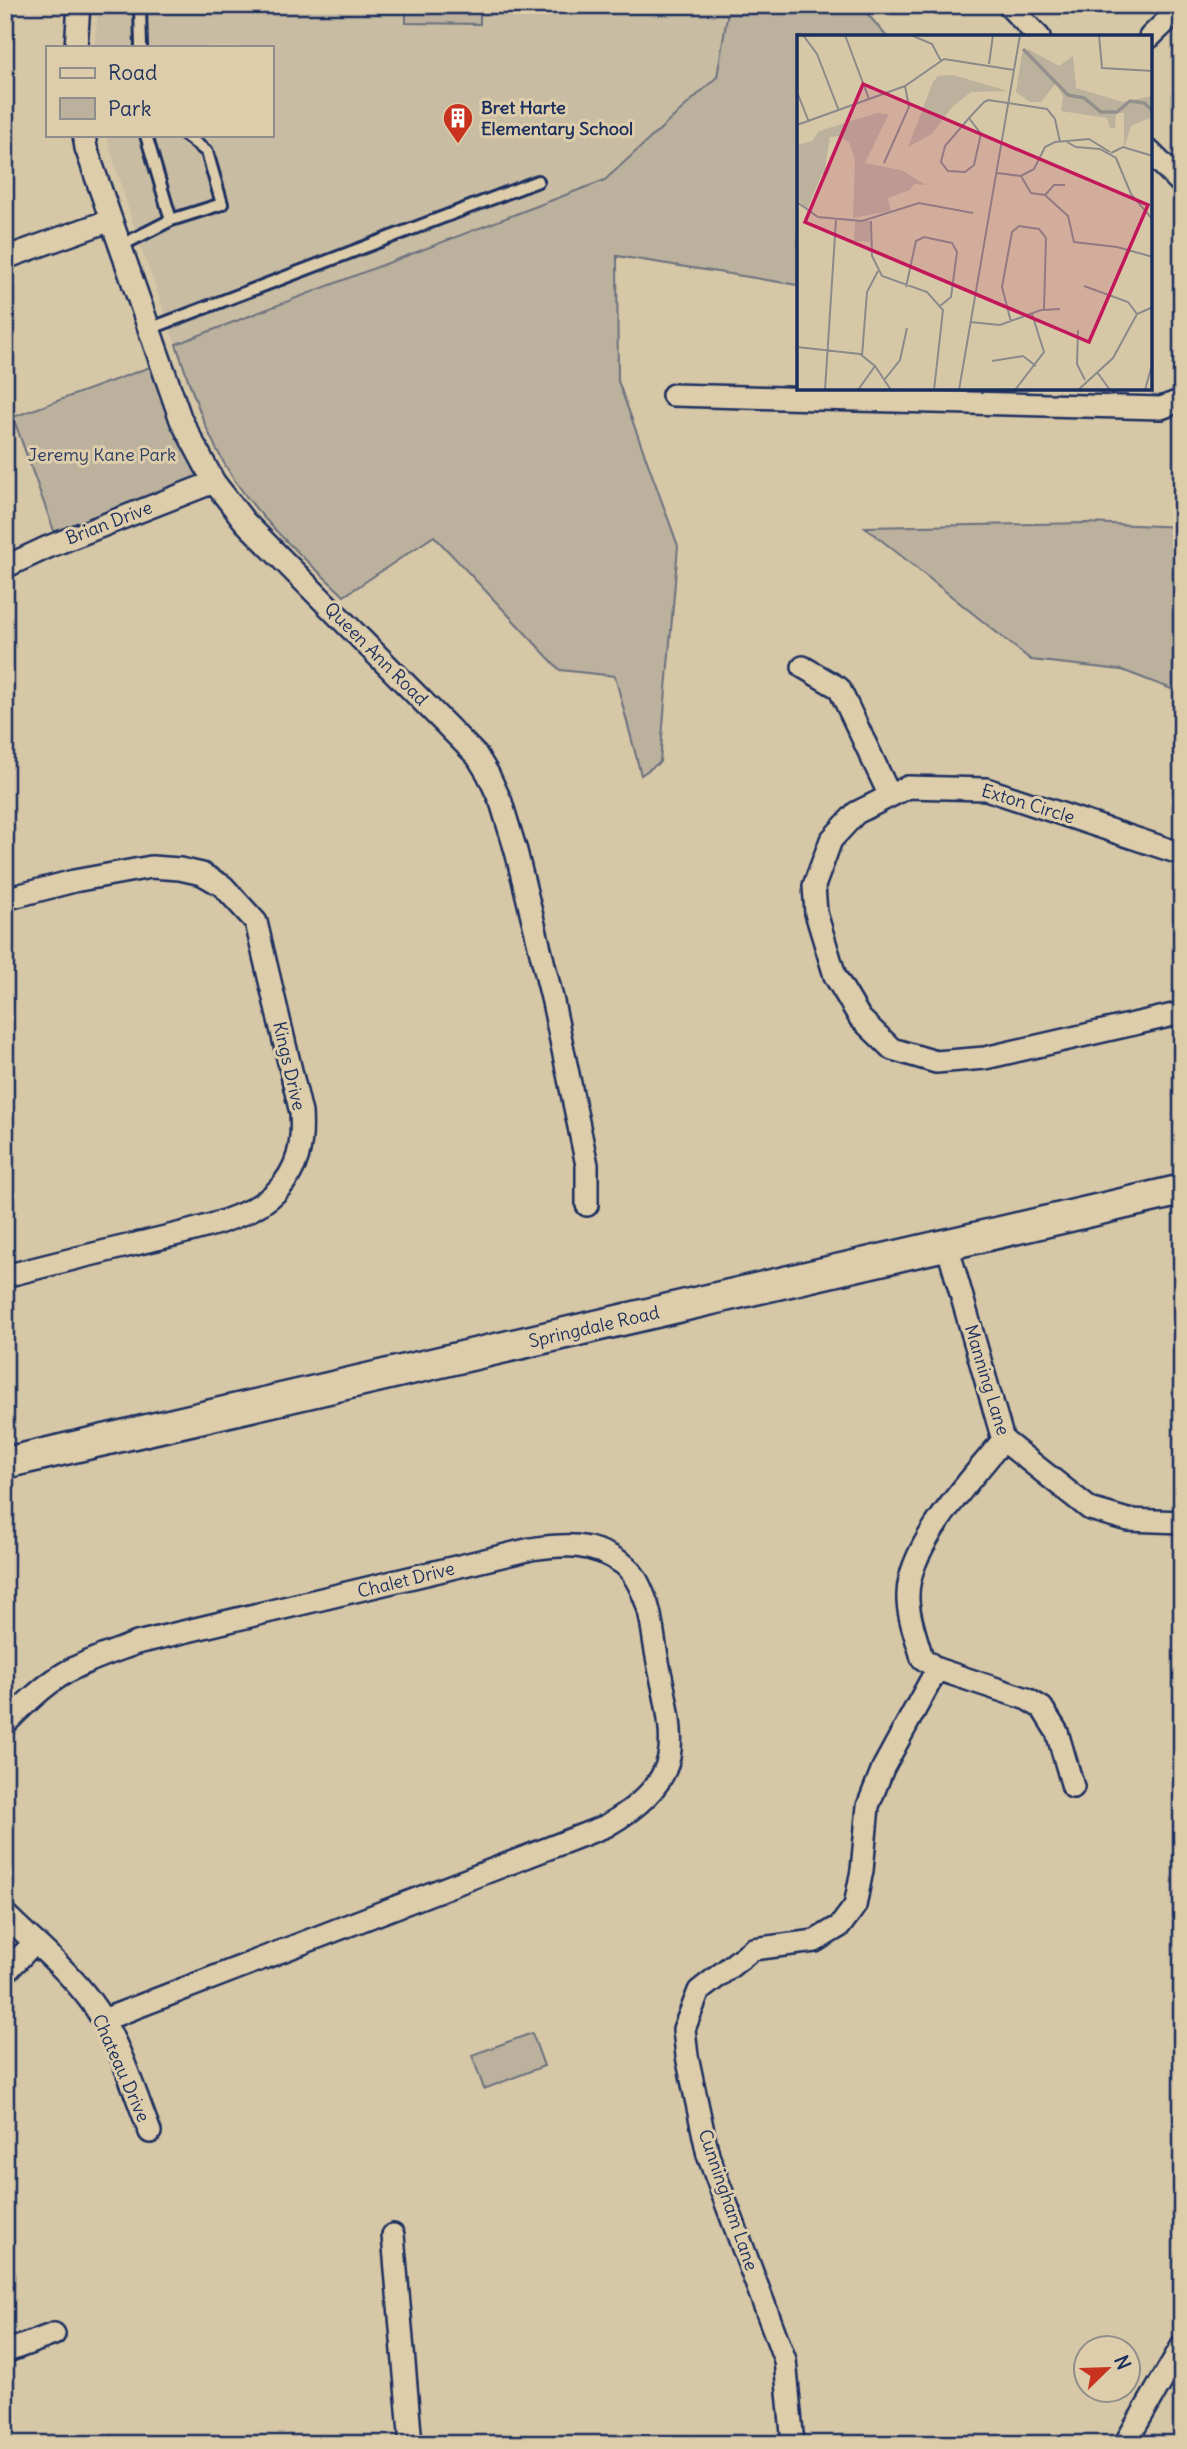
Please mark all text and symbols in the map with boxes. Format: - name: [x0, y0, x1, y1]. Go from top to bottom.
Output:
- inset map: [797, 35, 1152, 390]
- legend: [46, 46, 273, 136]
- text: Road: [108, 59, 157, 86]
- text: Park: [108, 95, 151, 122]
- place label: Bret Harte Elementary School: [481, 96, 633, 140]
- building icon: Bret Harte Elementary School: [441, 101, 475, 145]
- park label: Jeremy Kane Park: [28, 443, 176, 466]
- street label: Brian Drive: [62, 496, 155, 550]
- street label: Queen Ann Road: [320, 597, 433, 711]
- street label: Exton Circle: [979, 778, 1077, 829]
- street label: Kings Drive: [268, 1019, 311, 1113]
- street label: Springdale Road: [526, 1300, 662, 1353]
- street label: Manning Lane: [960, 1322, 1015, 1438]
- street label: Chalet Drive: [355, 1556, 457, 1603]
- street label: Chateau Drive: [87, 2010, 155, 2125]
- street label: Cunningham Lane: [693, 2126, 763, 2274]
- north arrow: [1072, 2334, 1142, 2404]
- text: N: [1109, 2352, 1136, 2373]

